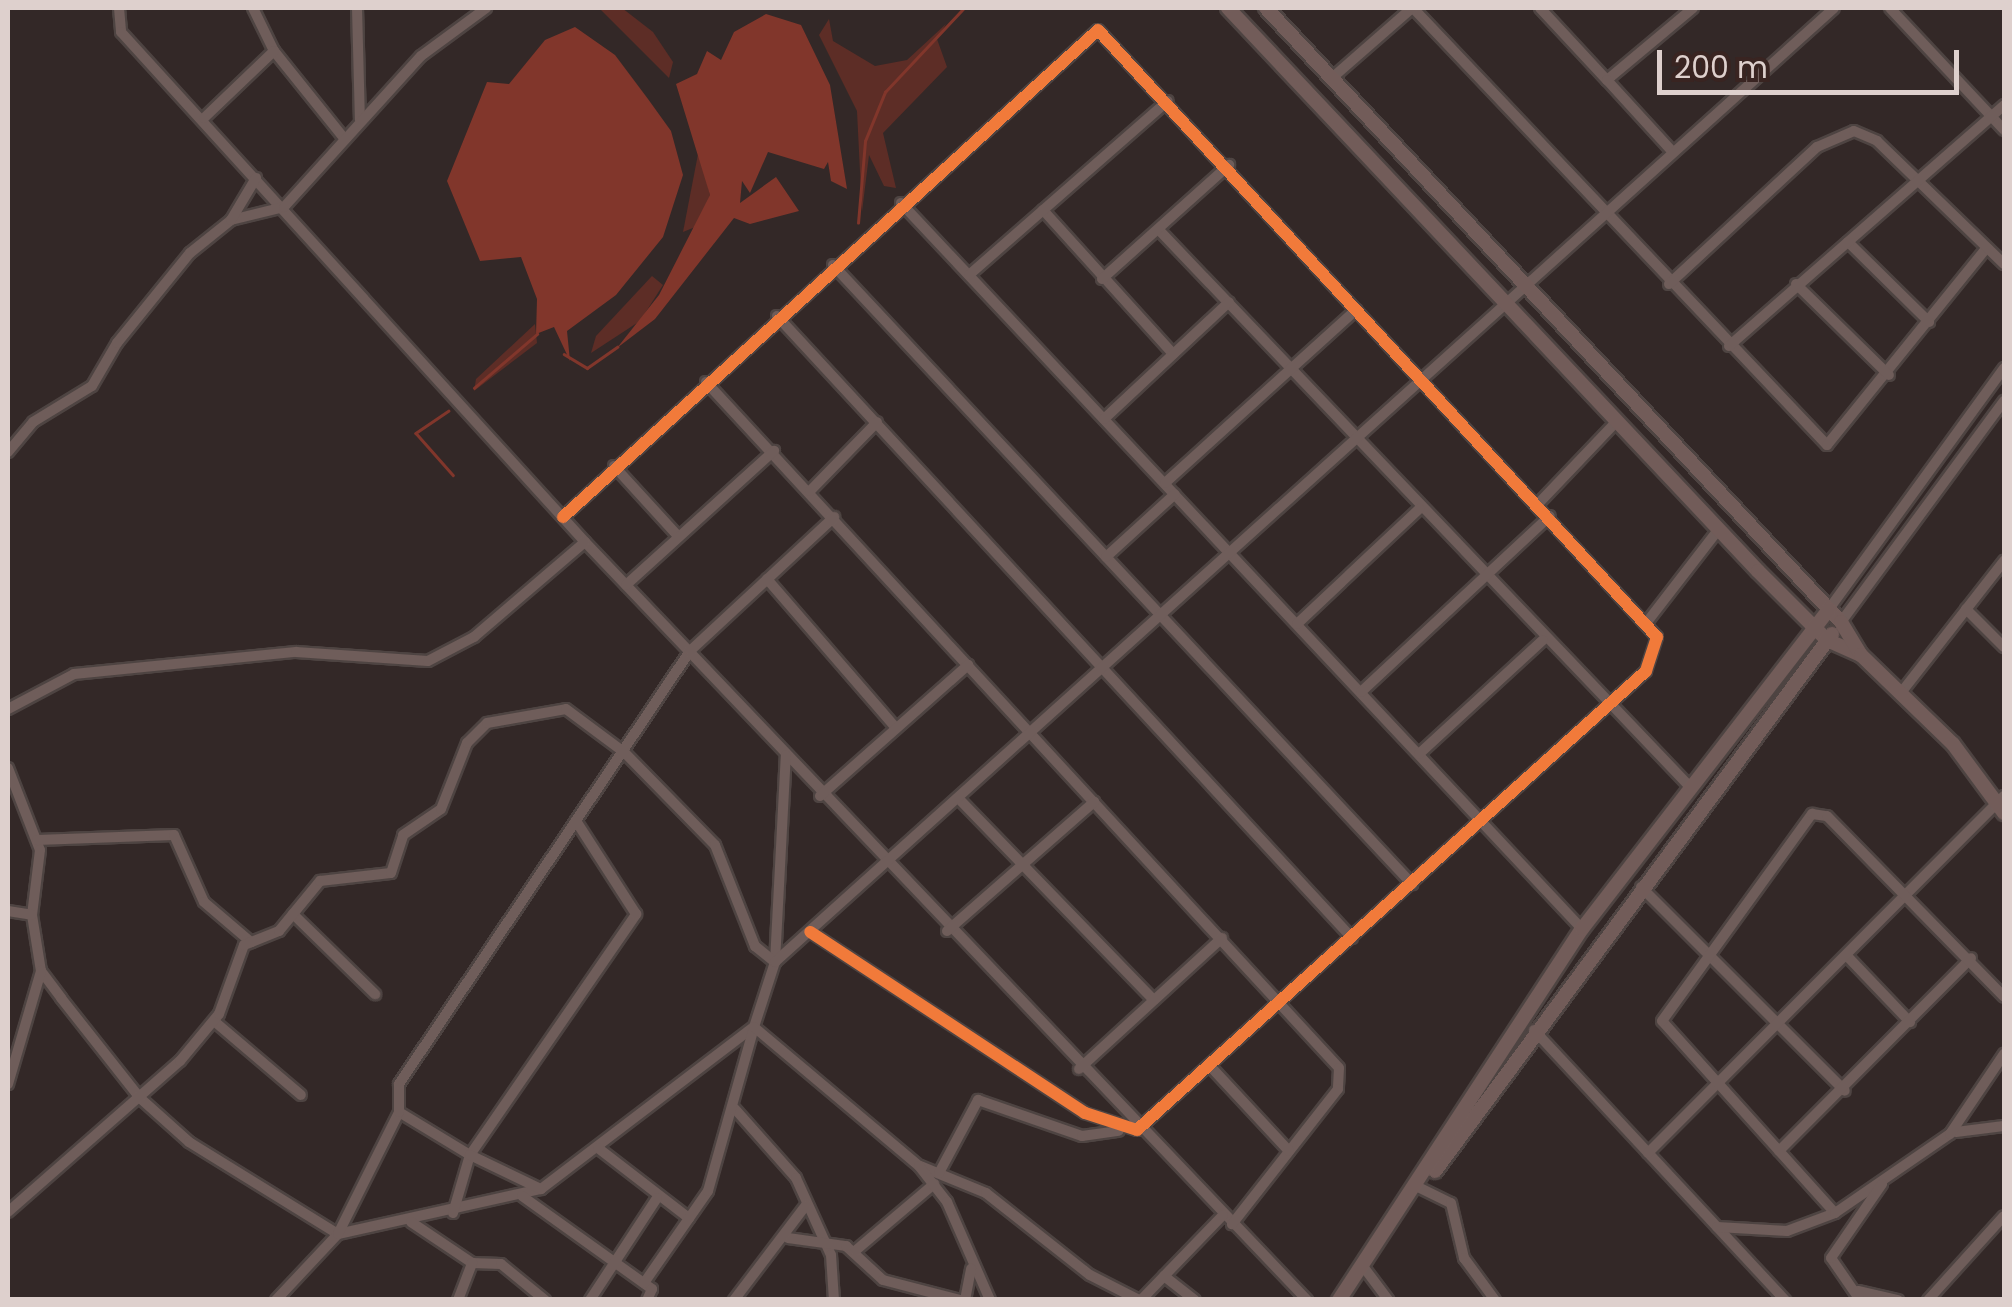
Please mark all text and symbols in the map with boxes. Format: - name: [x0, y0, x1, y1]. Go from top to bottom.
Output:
- scale bar: [1662, 30, 1964, 92]
- text: 200 m: [1674, 46, 1768, 89]

